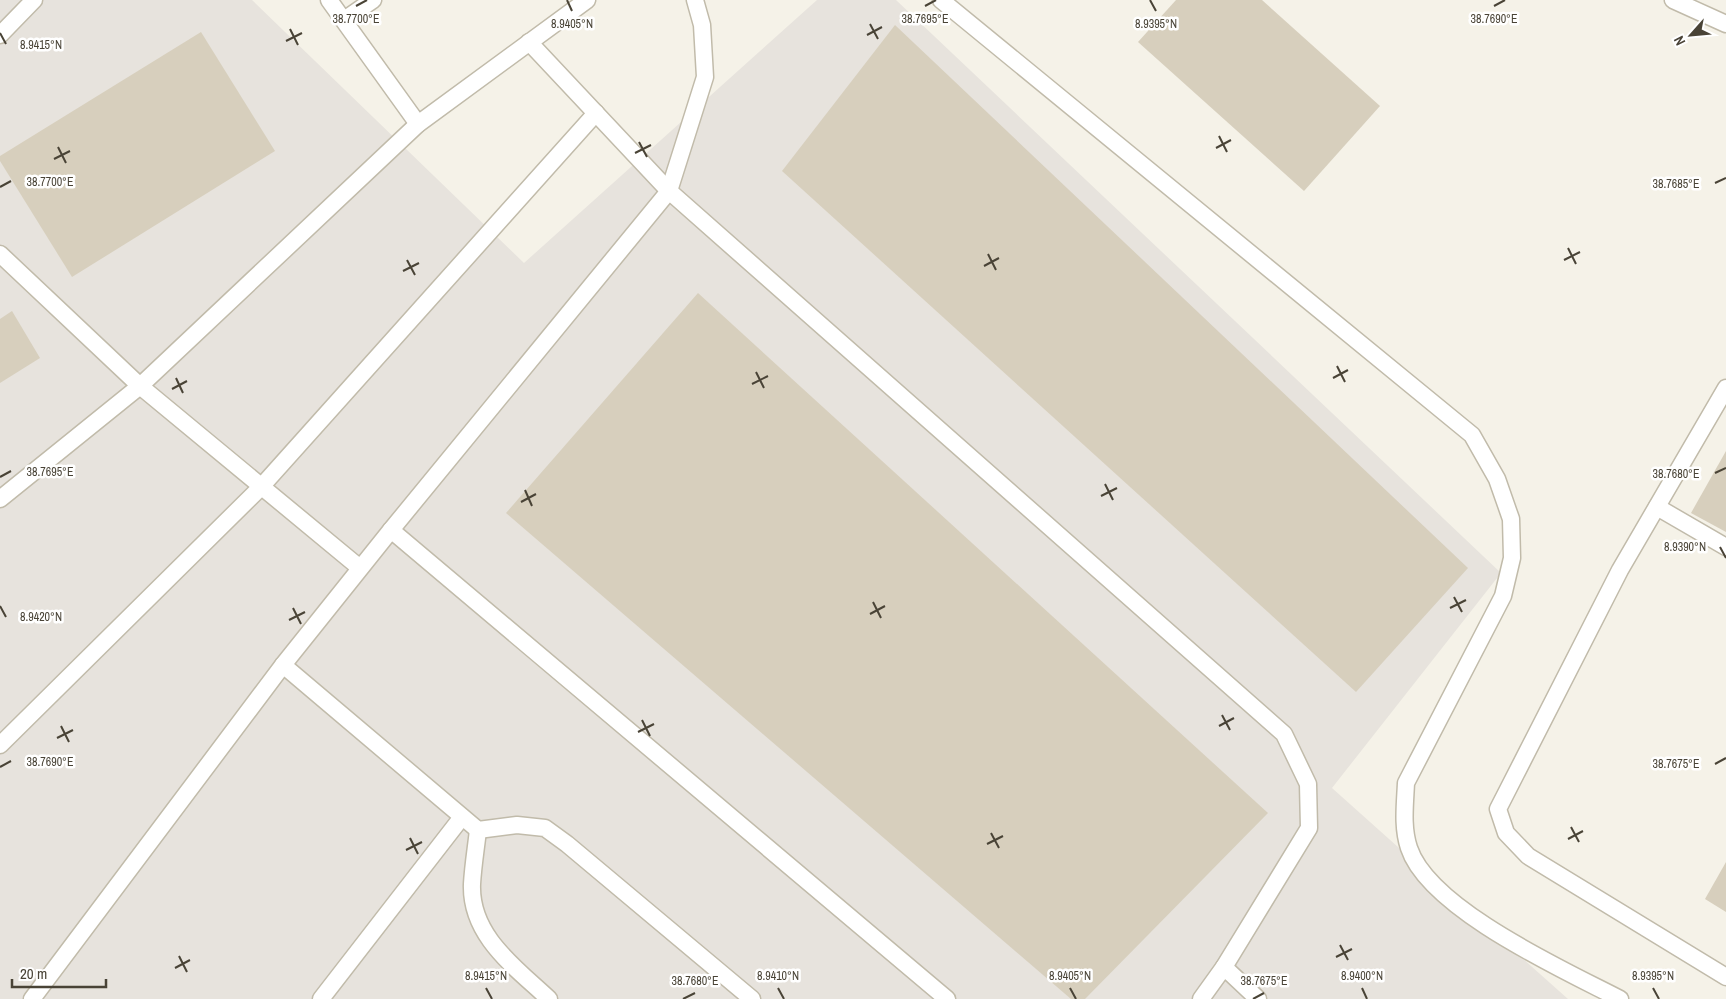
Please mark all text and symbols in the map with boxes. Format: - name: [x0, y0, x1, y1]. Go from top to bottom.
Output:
- north arrow: [1666, 10, 1716, 60]
- text: 38.7700°E: [333, 11, 379, 27]
- text: 38.7695°E: [902, 11, 948, 27]
- text: 38.7690°E: [1471, 11, 1517, 27]
- text: 8.9405°N: [551, 16, 593, 32]
- text: 8.9395°N: [1135, 16, 1177, 32]
- text: N: [1670, 33, 1689, 49]
- text: 8.9415°N: [20, 37, 62, 53]
- text: 38.7700°E: [27, 174, 73, 190]
- text: 38.7685°E: [1653, 176, 1699, 192]
- text: 38.7695°E: [27, 464, 73, 480]
- text: 38.7680°E: [1653, 466, 1699, 482]
- text: 8.9390°N: [1664, 539, 1706, 555]
- text: 8.9420°N: [20, 609, 62, 625]
- text: 38.7690°E: [27, 754, 73, 770]
- text: 38.7675°E: [1653, 756, 1699, 772]
- scale bar: [12, 956, 106, 988]
- text: 20 m: [20, 963, 47, 984]
- text: 8.9415°N: [465, 968, 507, 984]
- text: 8.9410°N: [757, 968, 799, 984]
- text: 8.9405°N: [1049, 968, 1091, 984]
- text: 8.9400°N: [1341, 968, 1383, 984]
- text: 8.9395°N: [1632, 968, 1674, 984]
- text: 38.7680°E: [672, 973, 718, 989]
- text: 38.7675°E: [1241, 973, 1287, 989]

